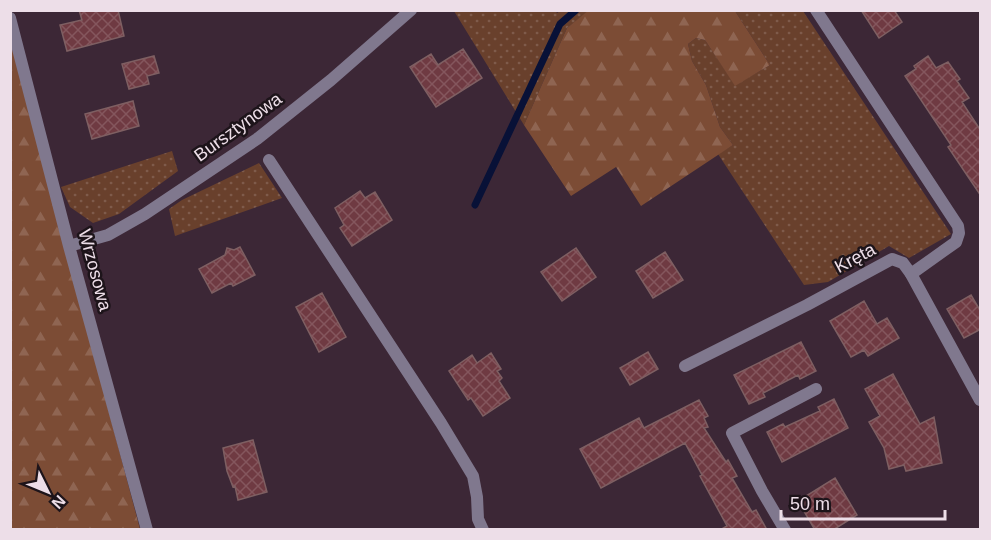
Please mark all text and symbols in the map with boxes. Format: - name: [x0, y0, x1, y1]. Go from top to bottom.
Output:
- street label: Bursztynowa: [190, 88, 286, 165]
- street label: Wrzosowa: [75, 227, 116, 314]
- street label: Kręta: [831, 239, 880, 277]
- north arrow: [18, 462, 78, 522]
- scale bar: [781, 483, 944, 521]
- text: N: [48, 492, 69, 512]
- text: 50 m: [790, 494, 830, 514]

